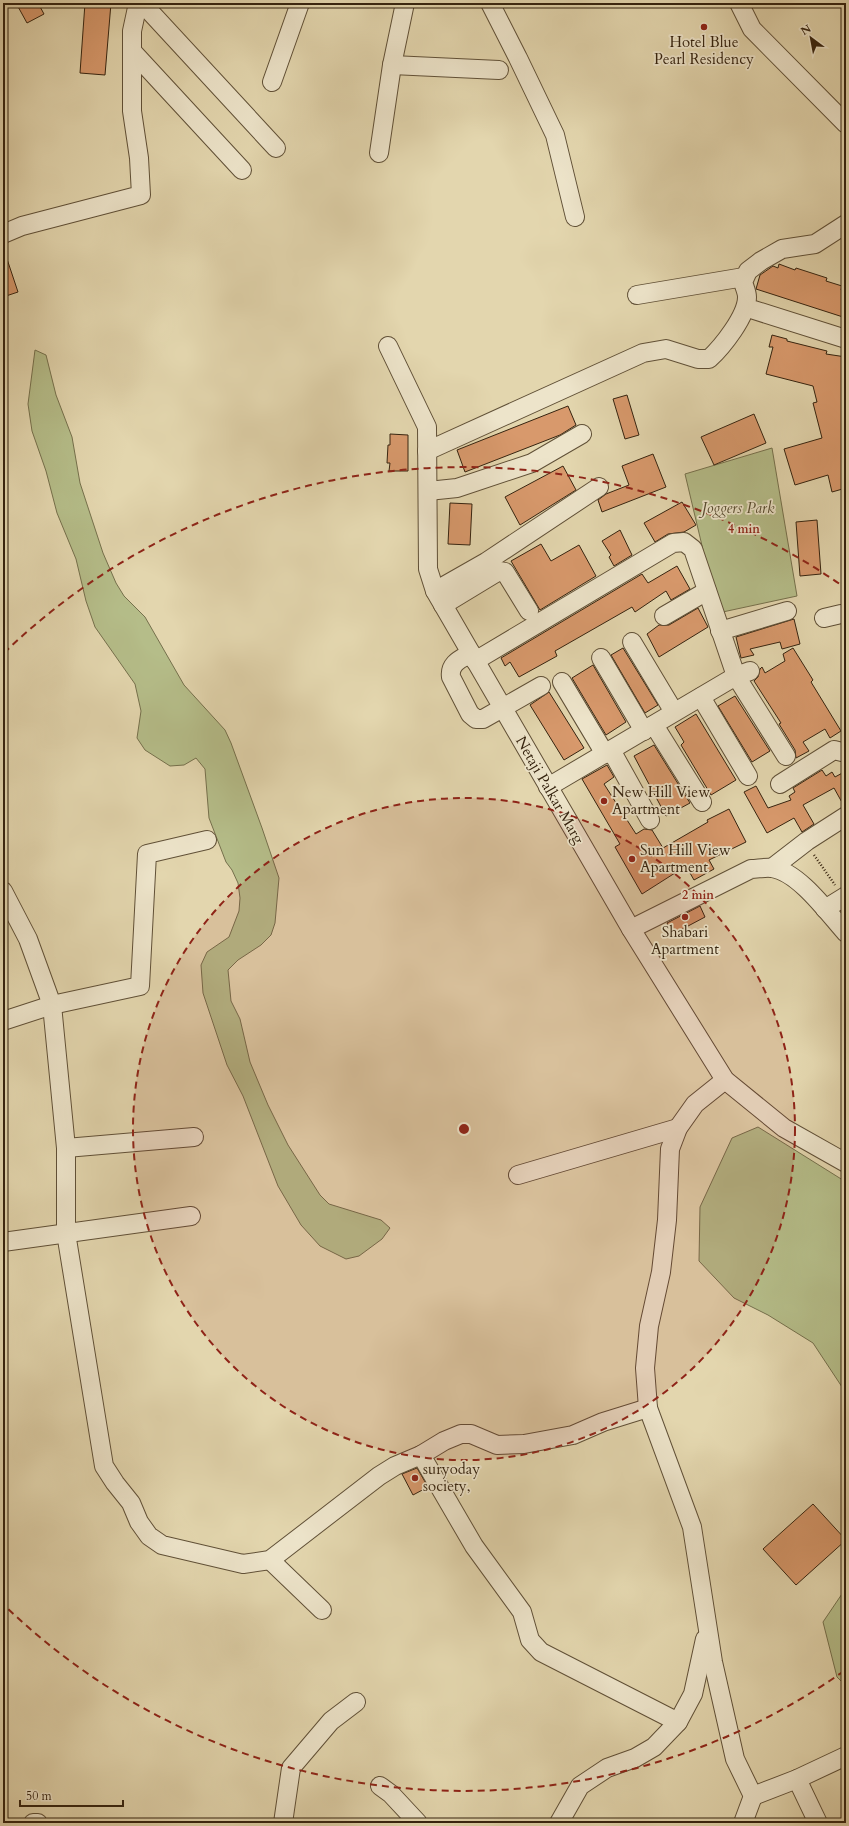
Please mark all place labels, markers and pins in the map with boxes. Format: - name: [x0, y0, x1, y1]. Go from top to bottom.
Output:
- marker: Hotel Blue Pearl Residency: [699, 22, 709, 32]
- place label: Hotel Blue Pearl Residency: [654, 32, 754, 69]
- place label: New Hill View Apartment: [612, 782, 710, 819]
- marker: New Hill View Apartment: [599, 796, 609, 806]
- place label: Sun Hill View Apartment: [640, 840, 731, 877]
- marker: Sun Hill View Apartment: [627, 854, 637, 864]
- marker: Shabari Apartment: [680, 912, 690, 922]
- place label: Shabari Apartment: [651, 922, 719, 959]
- centre of rings: [457, 1122, 471, 1136]
- place label: suryoday society,: [423, 1459, 480, 1496]
- marker: suryoday society,: [410, 1473, 420, 1483]

